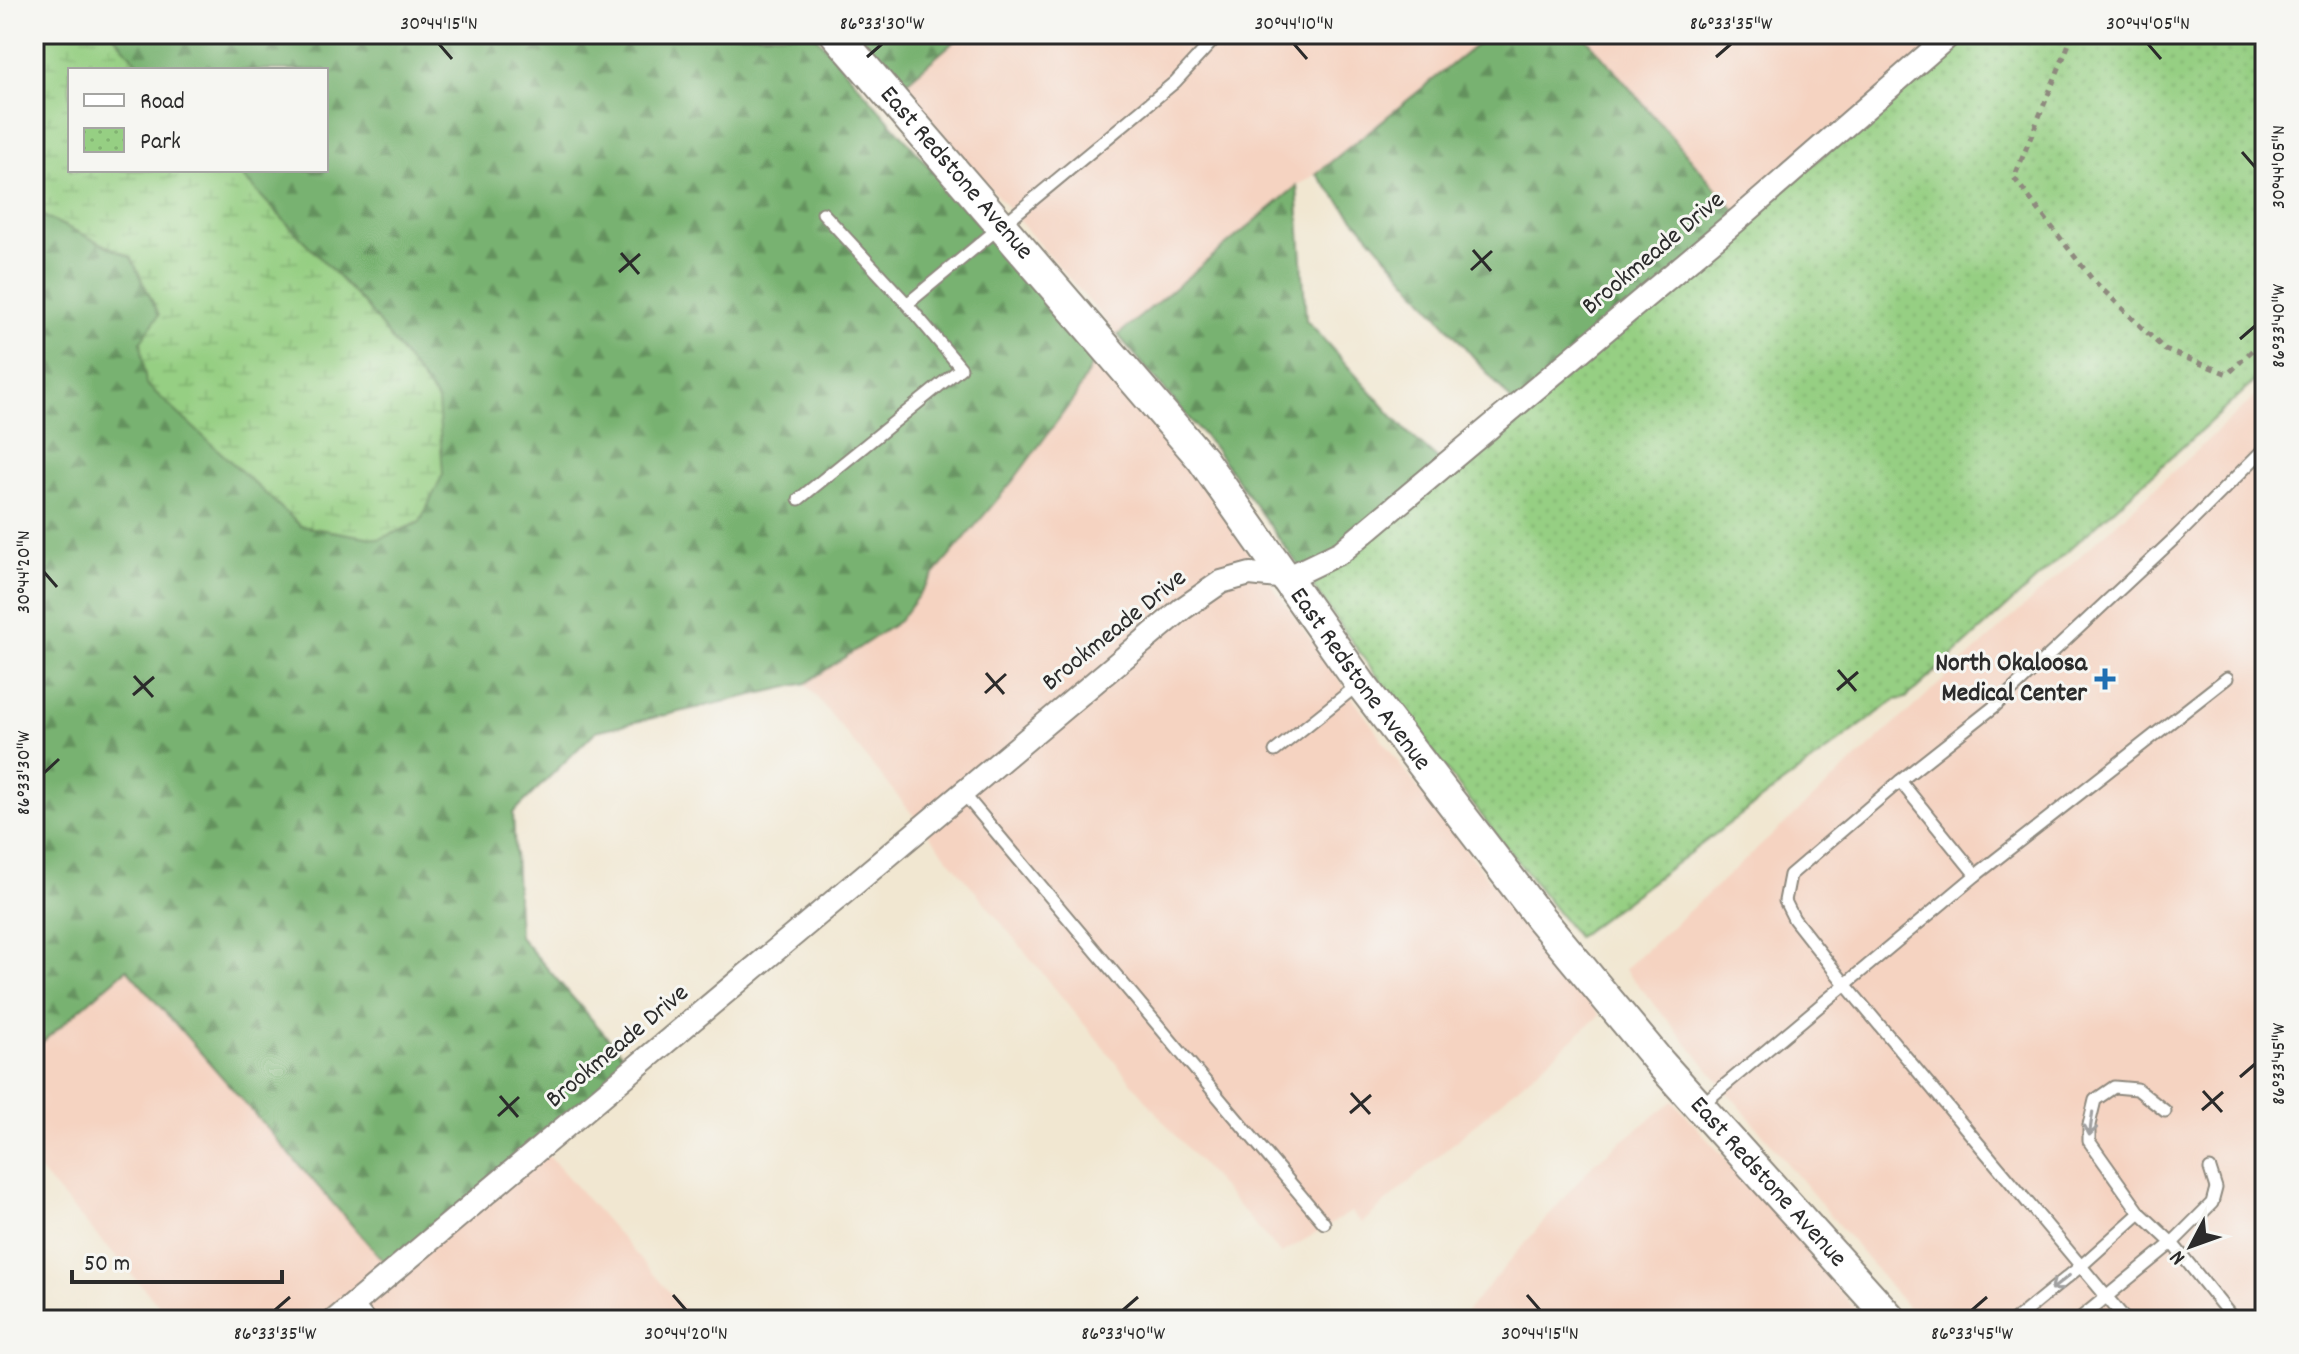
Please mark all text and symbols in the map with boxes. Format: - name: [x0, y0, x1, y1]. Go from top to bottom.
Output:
- text: 30°44'15"N: [400, 11, 478, 39]
- text: 86°33'30"W: [840, 11, 925, 39]
- text: 30°44'10"N: [1254, 11, 1334, 39]
- text: 86°33'35"W: [1690, 11, 1773, 39]
- text: 30°44'05"N: [2106, 11, 2190, 39]
- legend: [68, 68, 328, 172]
- street label: East Redstone Avenue: [870, 78, 1042, 269]
- text: Road: [140, 86, 185, 120]
- text: 30°44'05"N: [2266, 125, 2294, 209]
- text: Park: [140, 126, 181, 160]
- street label: Brookmeade Drive: [1574, 183, 1734, 325]
- text: 86°33'40"W: [2266, 284, 2294, 368]
- text: 30°44'20"N: [11, 530, 39, 614]
- street label: Brookmeade Drive: [1035, 561, 1195, 701]
- street label: East Redstone Avenue: [1280, 580, 1440, 779]
- place label: North Okaloosa Medical Center: [1935, 646, 2088, 713]
- marker: North Okaloosa Medical Center: [2094, 668, 2116, 690]
- text: 86°33'30"W: [11, 730, 39, 815]
- street label: Brookmeade Drive: [538, 976, 698, 1118]
- text: 86°33'45"W: [2266, 1022, 2294, 1105]
- street label: East Redstone Avenue: [1680, 1088, 1855, 1276]
- one-way arrow: [2083, 1111, 2098, 1137]
- north arrow: [2151, 1206, 2231, 1286]
- scale bar: [72, 1234, 282, 1284]
- text: N: [2163, 1242, 2194, 1271]
- text: 50 m: [84, 1248, 130, 1282]
- one-way arrow: [2051, 1274, 2071, 1292]
- text: 86°33'35"W: [234, 1321, 317, 1349]
- text: 30°44'20"N: [644, 1321, 728, 1349]
- text: 86°33'40"W: [1081, 1321, 1165, 1349]
- text: 30°44'15"N: [1501, 1321, 1579, 1349]
- text: 86°33'45"W: [1931, 1321, 2014, 1349]

